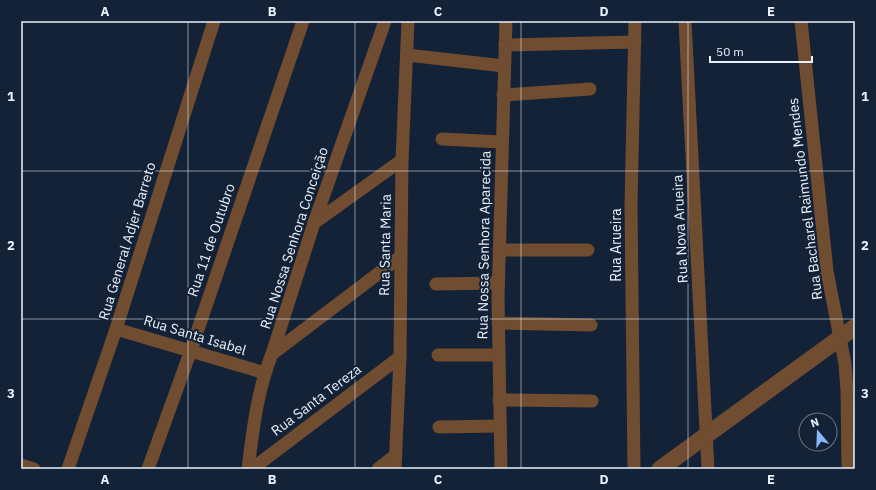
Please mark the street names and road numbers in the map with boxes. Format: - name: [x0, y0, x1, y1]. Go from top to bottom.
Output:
- street label: Rua Bacharel Raimundo Mendes: [784, 97, 826, 301]
- street label: Rua Nossa Senhora Conceição: [256, 145, 332, 331]
- street label: Rua Nossa Senhora Aparecida: [473, 150, 495, 339]
- street label: Rua General Adjer Barreto: [94, 160, 160, 322]
- street label: Rua Nova Arueira: [668, 174, 692, 284]
- street label: Rua 11 de Outubro: [183, 181, 239, 299]
- street label: Rua Santa Maria: [375, 193, 395, 296]
- street label: Rua Arueira: [607, 208, 625, 282]
- street label: Rua Santa Isabel: [141, 311, 249, 359]
- street label: Rua Santa Tereza: [267, 360, 365, 440]

